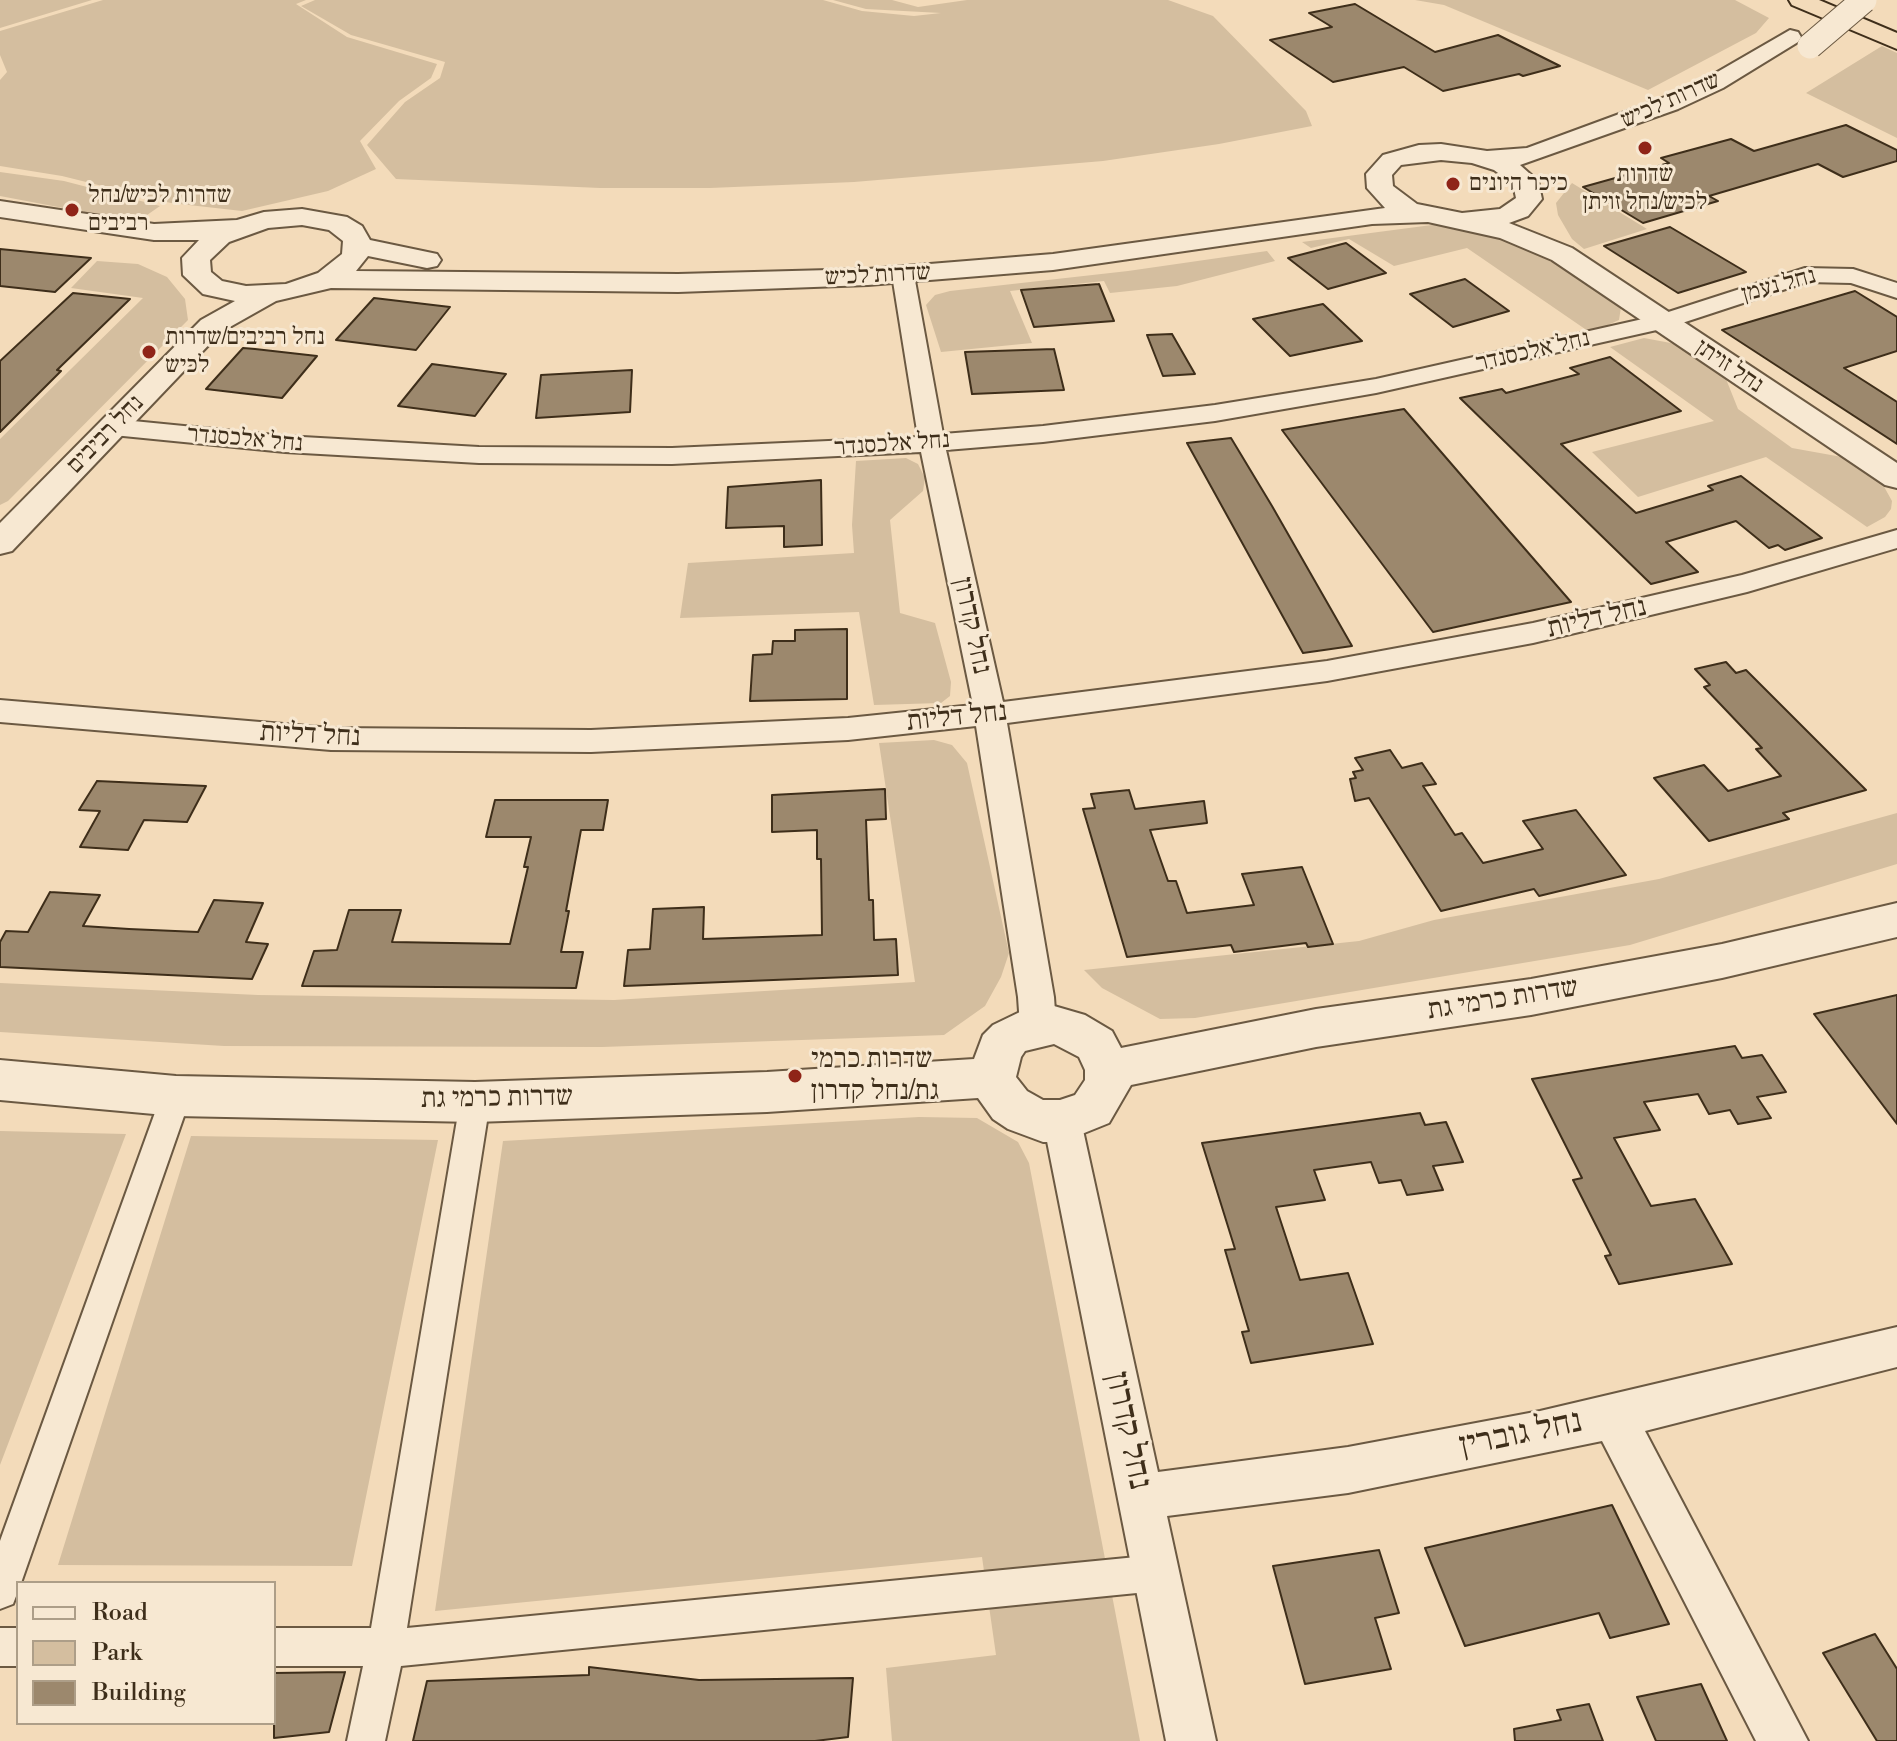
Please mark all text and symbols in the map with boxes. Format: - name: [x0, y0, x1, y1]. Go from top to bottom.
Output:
- street label: שדרות לכיש: [1617, 66, 1725, 136]
- marker: שדרות לכיש/נחל זויתן: [1636, 139, 1654, 157]
- place label: שדרות לכיש/נחל זויתן: [1583, 161, 1707, 217]
- place label: כיכר היונים: [1469, 170, 1568, 198]
- marker: כיכר היונים: [1444, 175, 1462, 193]
- place label: שדרות לכיש/נחל רביבים: [88, 182, 231, 238]
- marker: שדרות לכיש/נחל רביבים: [63, 201, 81, 219]
- street label: שדרות לכיש: [824, 259, 932, 293]
- street label: נחל נעמן: [1739, 262, 1819, 310]
- place label: נחל רביבים/שדרות לכיש: [165, 324, 325, 380]
- street label: נחל אלכסנדר: [1473, 325, 1593, 379]
- street label: נחל זויתן: [1690, 334, 1768, 400]
- marker: נחל רביבים/שדרות לכיש: [140, 343, 158, 361]
- street label: נחל רביבים: [61, 390, 151, 480]
- street label: נחל אלכסנדר: [186, 421, 304, 459]
- street label: נחל אלכסנדר: [833, 427, 951, 463]
- street label: נחל קדרון: [944, 575, 998, 677]
- street label: נחל דליות: [1544, 591, 1650, 647]
- street label: נחל דליות: [905, 696, 1009, 740]
- street label: נחל דליות: [259, 717, 361, 755]
- street label: שדרות כרמי גת: [1425, 971, 1581, 1029]
- place label: שדרות כרמי גת/נחל קדרון: [811, 1043, 939, 1109]
- marker: שדרות כרמי גת/נחל קדרון: [786, 1067, 804, 1085]
- street label: שדרות כרמי גת: [421, 1081, 573, 1117]
- street label: נחל קדרון: [1095, 1369, 1159, 1493]
- street label: נחל גוברין: [1456, 1402, 1586, 1468]
- legend: [16, 1581, 276, 1725]
- text: Road: [92, 1598, 148, 1628]
- text: Park: [92, 1638, 142, 1668]
- text: Building: [92, 1678, 186, 1708]

